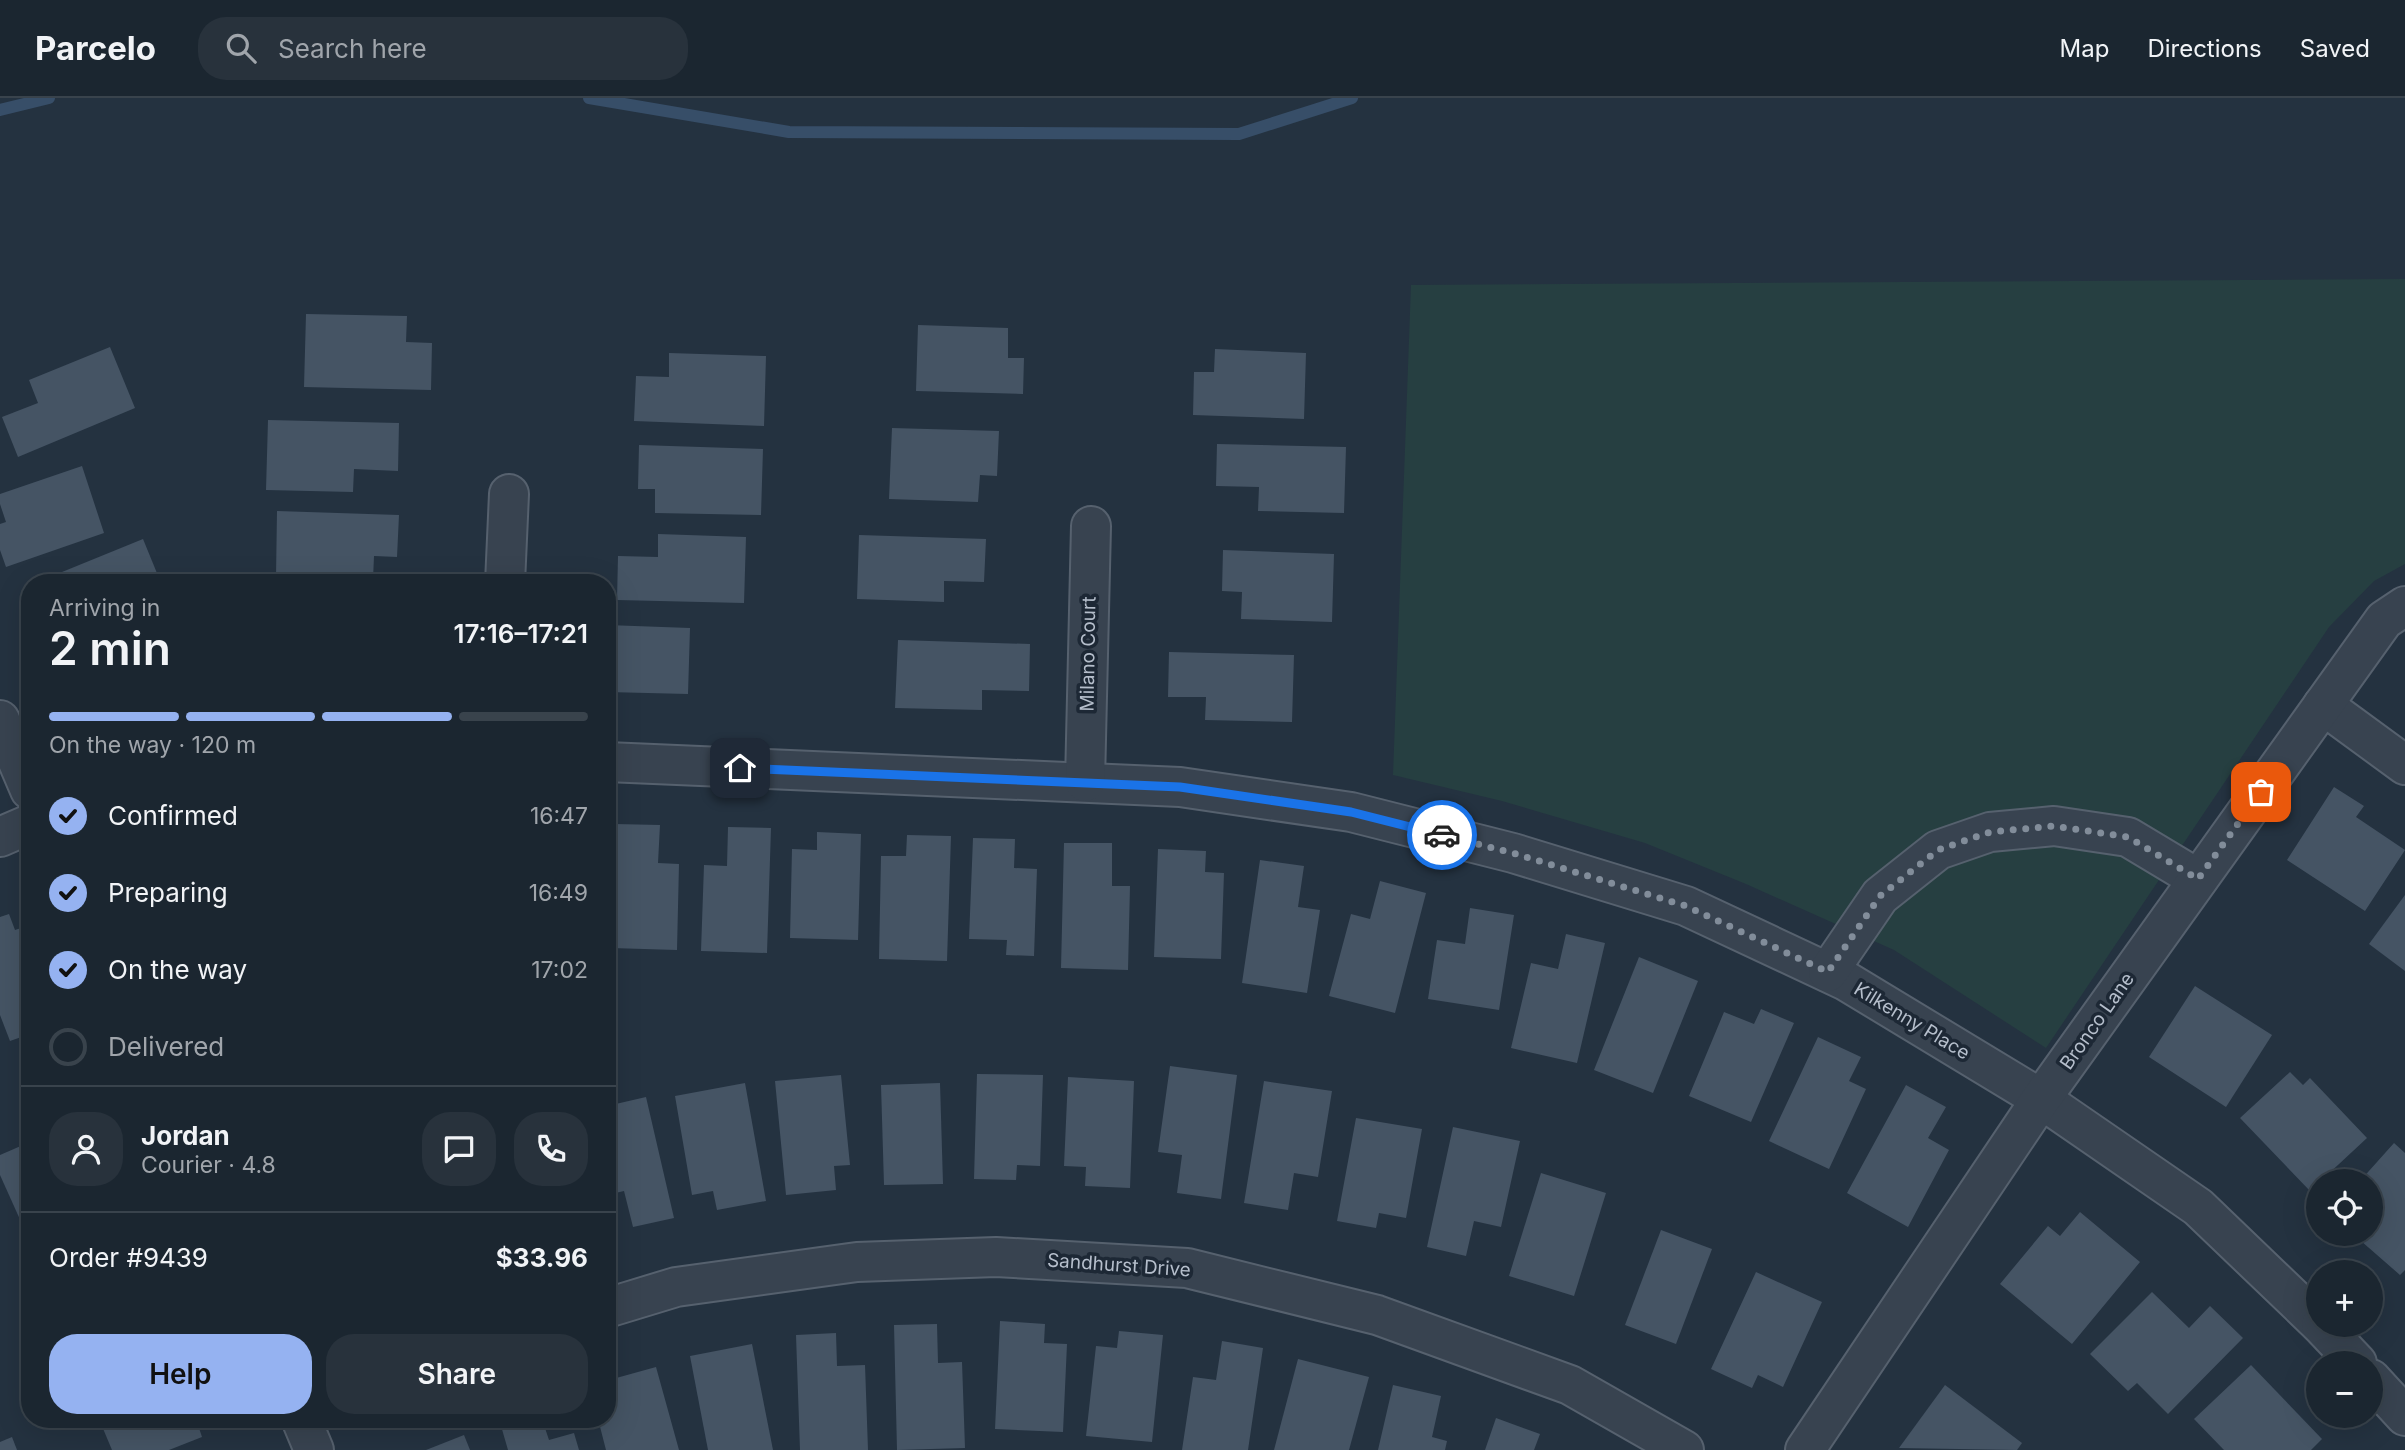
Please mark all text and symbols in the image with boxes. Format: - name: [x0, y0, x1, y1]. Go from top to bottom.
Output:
- search box: [198, 17, 688, 80]
- text: Parcelo: [35, 28, 156, 68]
- icon: search: [222, 29, 260, 67]
- text: Search here: [278, 33, 427, 64]
- text: Map: [2060, 34, 2109, 63]
- text: Directions: [2147, 34, 2262, 63]
- text: Saved: [2300, 34, 2370, 63]
- text: Arriving in: [49, 594, 160, 622]
- street label: Milano Court: [1075, 596, 1101, 712]
- text: 17:16–17:21: [453, 618, 588, 649]
- text: 2 min: [49, 620, 171, 676]
- text: On the way · 120 m: [49, 731, 256, 759]
- pin: [710, 738, 770, 798]
- icon: home: [721, 749, 759, 787]
- pin: [2231, 762, 2291, 822]
- icon: bag: [2242, 773, 2280, 811]
- icon: check: [49, 797, 87, 835]
- text: Confirmed: [108, 800, 238, 831]
- courier: [1407, 800, 1477, 870]
- text: 16:47: [530, 802, 588, 830]
- icon: car: [1423, 816, 1461, 854]
- icon: check: [49, 874, 87, 912]
- text: Preparing: [108, 877, 228, 908]
- text: 16:49: [529, 879, 588, 907]
- icon: check: [49, 951, 87, 989]
- text: On the way: [108, 954, 247, 985]
- text: 17:02: [531, 956, 588, 984]
- street label: Bronco Lane: [2055, 968, 2139, 1074]
- street label: Kilkenny Place: [1850, 977, 1974, 1065]
- text: Delivered: [108, 1031, 224, 1062]
- button: person: [49, 1112, 123, 1186]
- button: chat: [422, 1112, 496, 1186]
- button: phone: [514, 1112, 588, 1186]
- text: Jordan: [141, 1120, 230, 1151]
- text: Courier · 4.8: [141, 1151, 276, 1179]
- map controls: [2306, 1169, 2383, 1428]
- button: locate: [2306, 1169, 2383, 1246]
- text: Order #9439: [49, 1242, 208, 1273]
- text: $33.96: [496, 1242, 588, 1273]
- street label: Sandhurst Drive: [1046, 1249, 1192, 1281]
- button: +: [2306, 1260, 2383, 1337]
- button: Help: [49, 1334, 312, 1414]
- button: Share: [326, 1334, 588, 1414]
- button: −: [2306, 1351, 2383, 1428]

